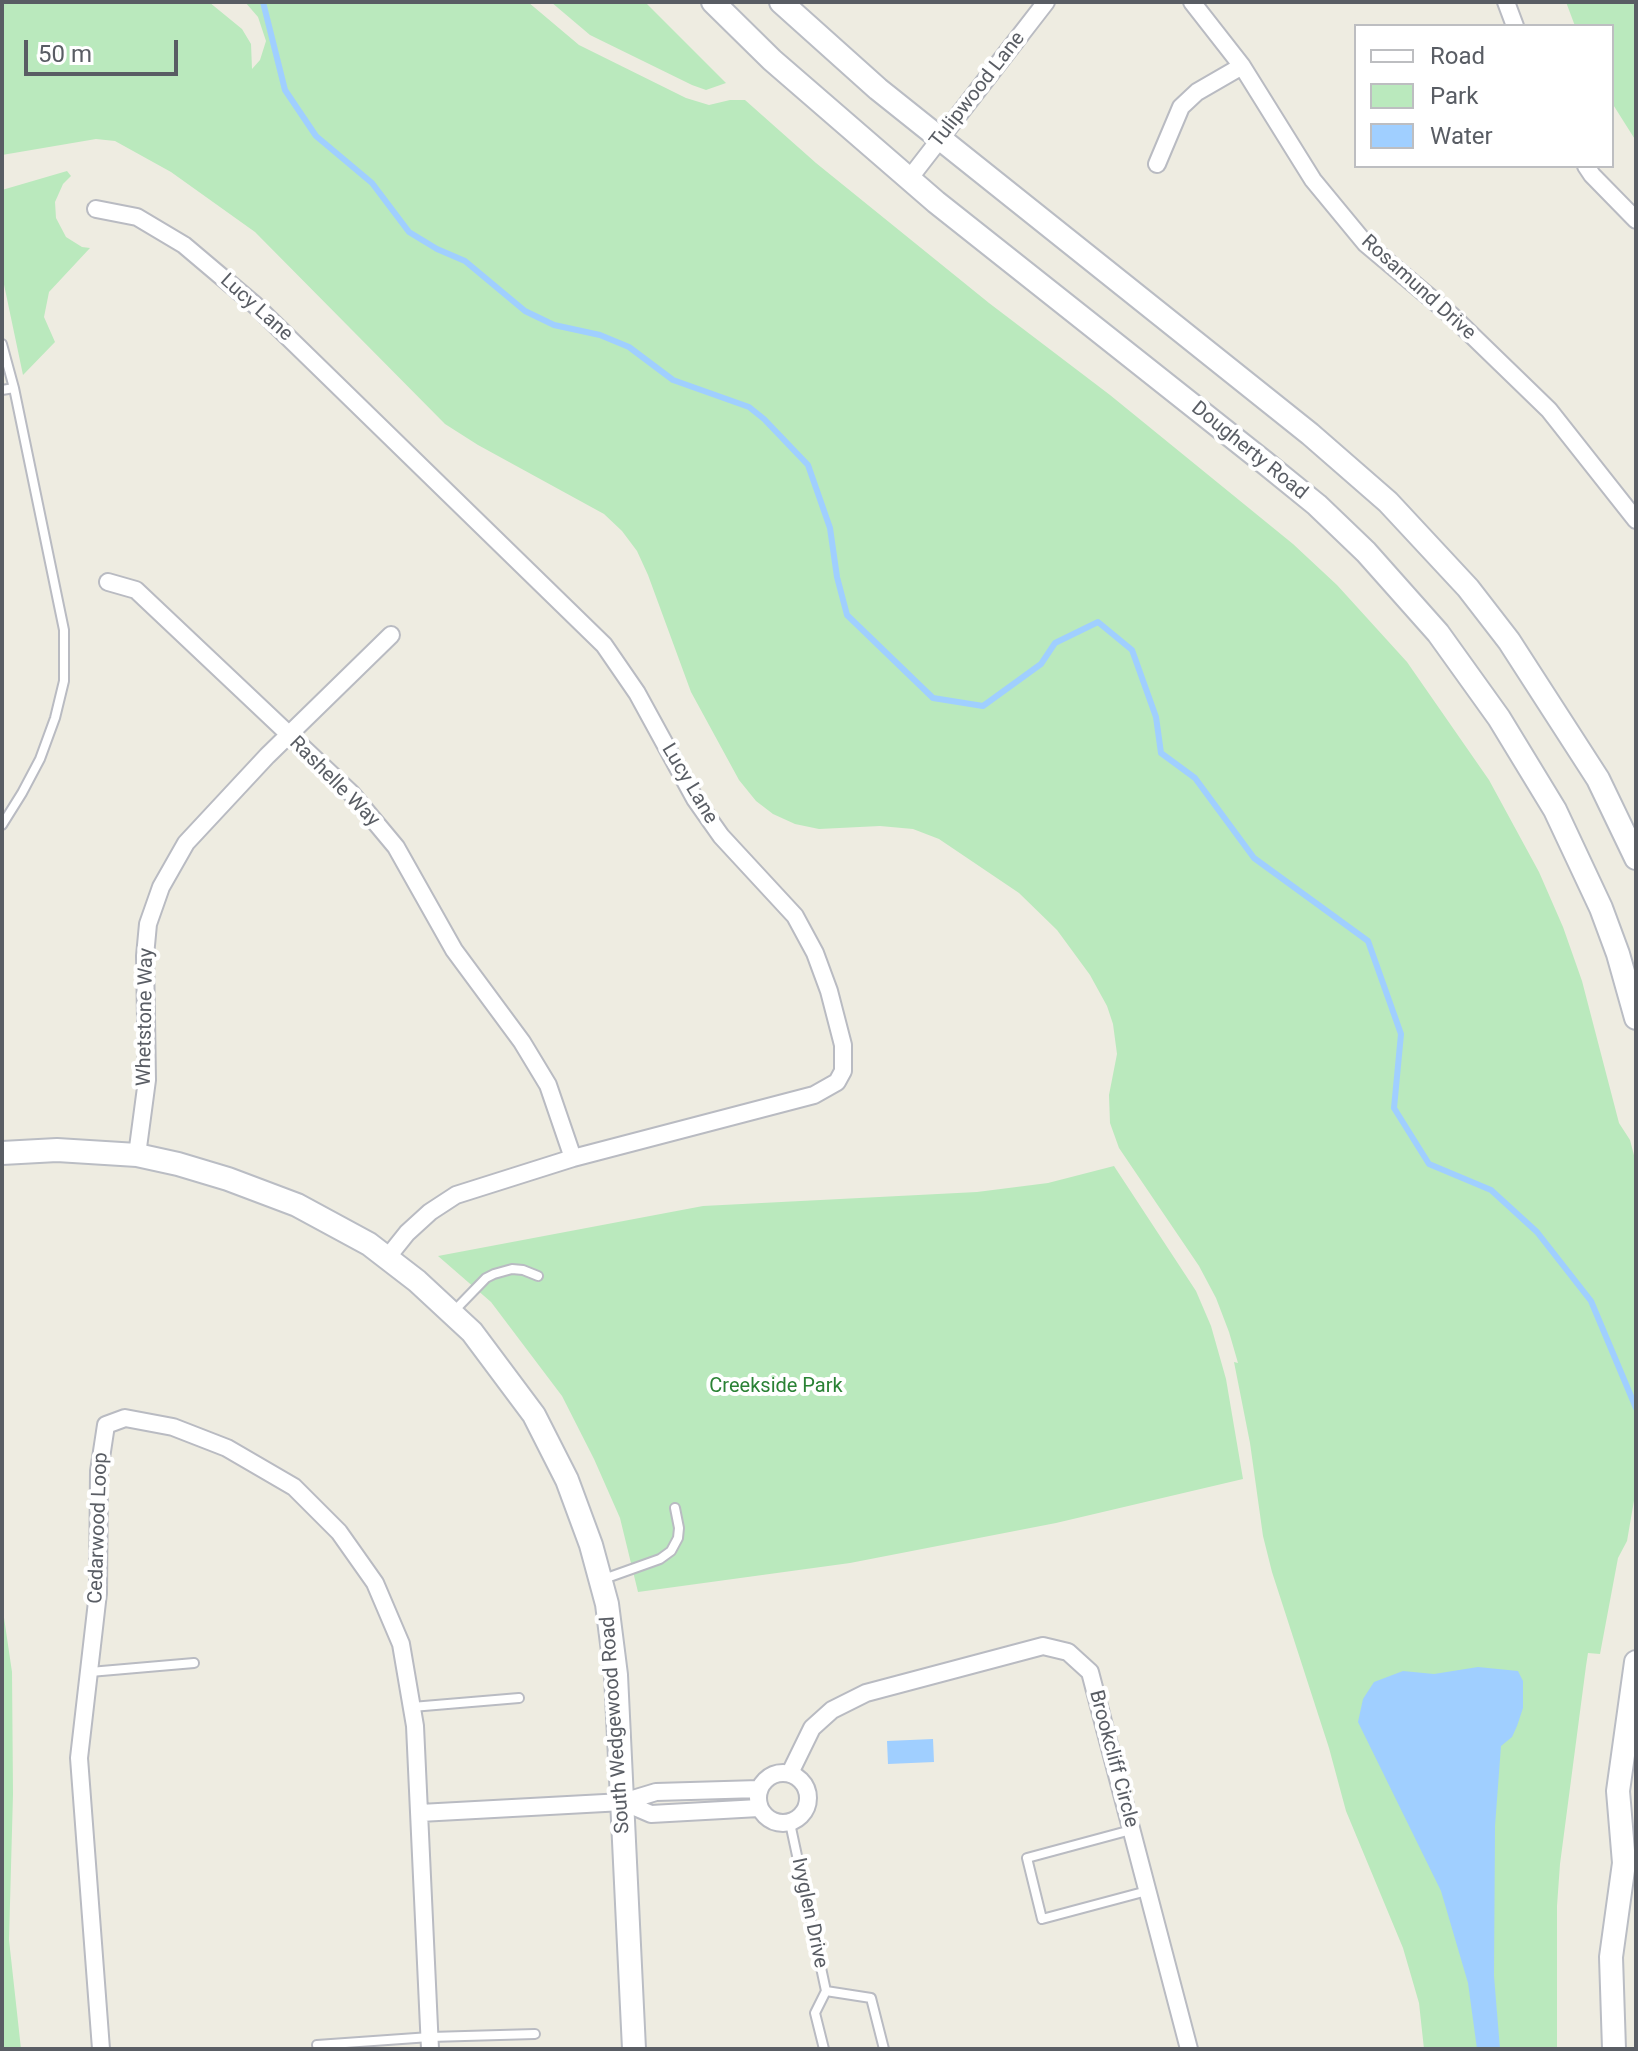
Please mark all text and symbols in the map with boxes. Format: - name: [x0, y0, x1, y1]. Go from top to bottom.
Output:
- scale bar: [28, 24, 182, 74]
- legend: [1354, 24, 1614, 168]
- street label: Tulipwood Lane: [925, 27, 1031, 153]
- text: 50 m: [38, 40, 92, 68]
- text: Road: [1430, 42, 1485, 70]
- text: Park: [1430, 82, 1478, 110]
- text: Water: [1430, 122, 1493, 150]
- street label: Rosamund Drive: [1356, 230, 1480, 346]
- street label: Lucy Lane: [215, 269, 297, 347]
- street label: Dougherty Road: [1186, 397, 1312, 505]
- street label: Rashelle Way: [284, 732, 384, 832]
- street label: Lucy Lane: [656, 739, 722, 829]
- street label: Whetstone Way: [133, 948, 159, 1086]
- park label: Creekside Park: [709, 1375, 843, 1399]
- street label: Cedarwood Loop: [84, 1452, 114, 1604]
- street label: South Wedgewood Road: [596, 1615, 636, 1835]
- street label: Brookcliff Circle: [1083, 1688, 1143, 1830]
- street label: Ivyglen Drive: [786, 1856, 832, 1970]

